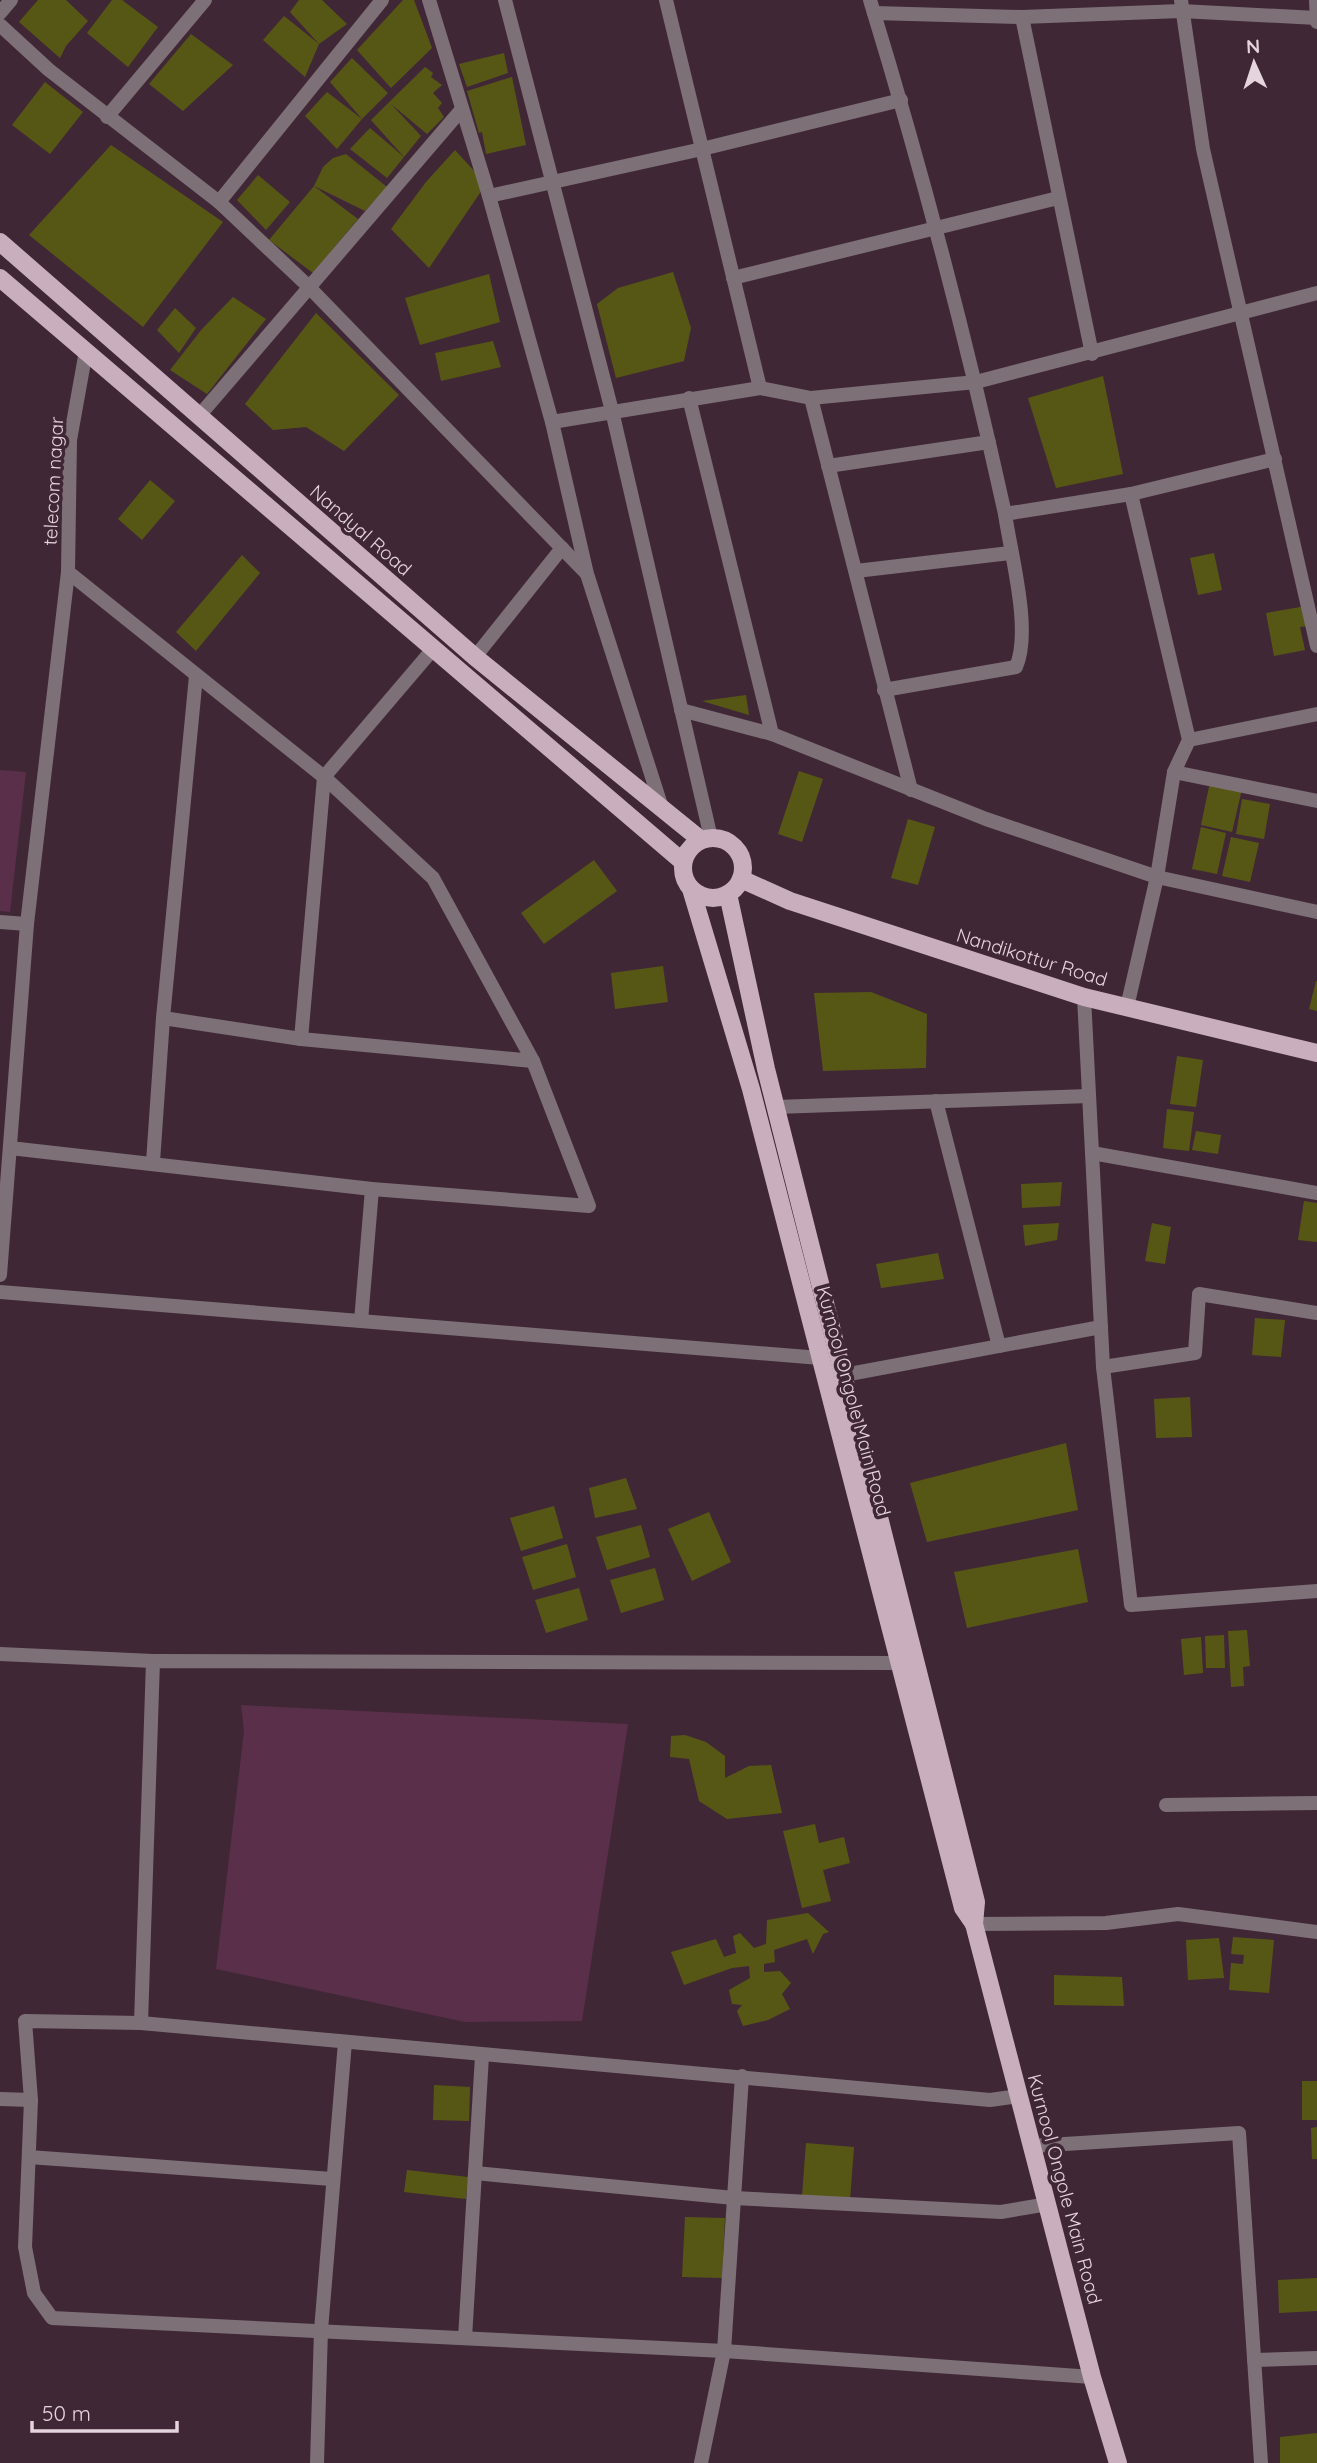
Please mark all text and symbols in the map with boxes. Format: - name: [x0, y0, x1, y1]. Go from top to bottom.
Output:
- north arrow: [1219, 28, 1289, 98]
- text: N: [1246, 34, 1261, 58]
- street label: telecom nagar: [38, 415, 68, 546]
- street label: Nandyal Road: [305, 479, 417, 581]
- street label: Nandikottur Road: [954, 923, 1110, 991]
- street label: Kurnool Ongole Main Road: [812, 1283, 896, 1519]
- street label: Kurnool Ongole Main Road: [1023, 2071, 1107, 2307]
- scale bar: [32, 2390, 177, 2434]
- text: 50 m: [42, 2400, 91, 2426]

